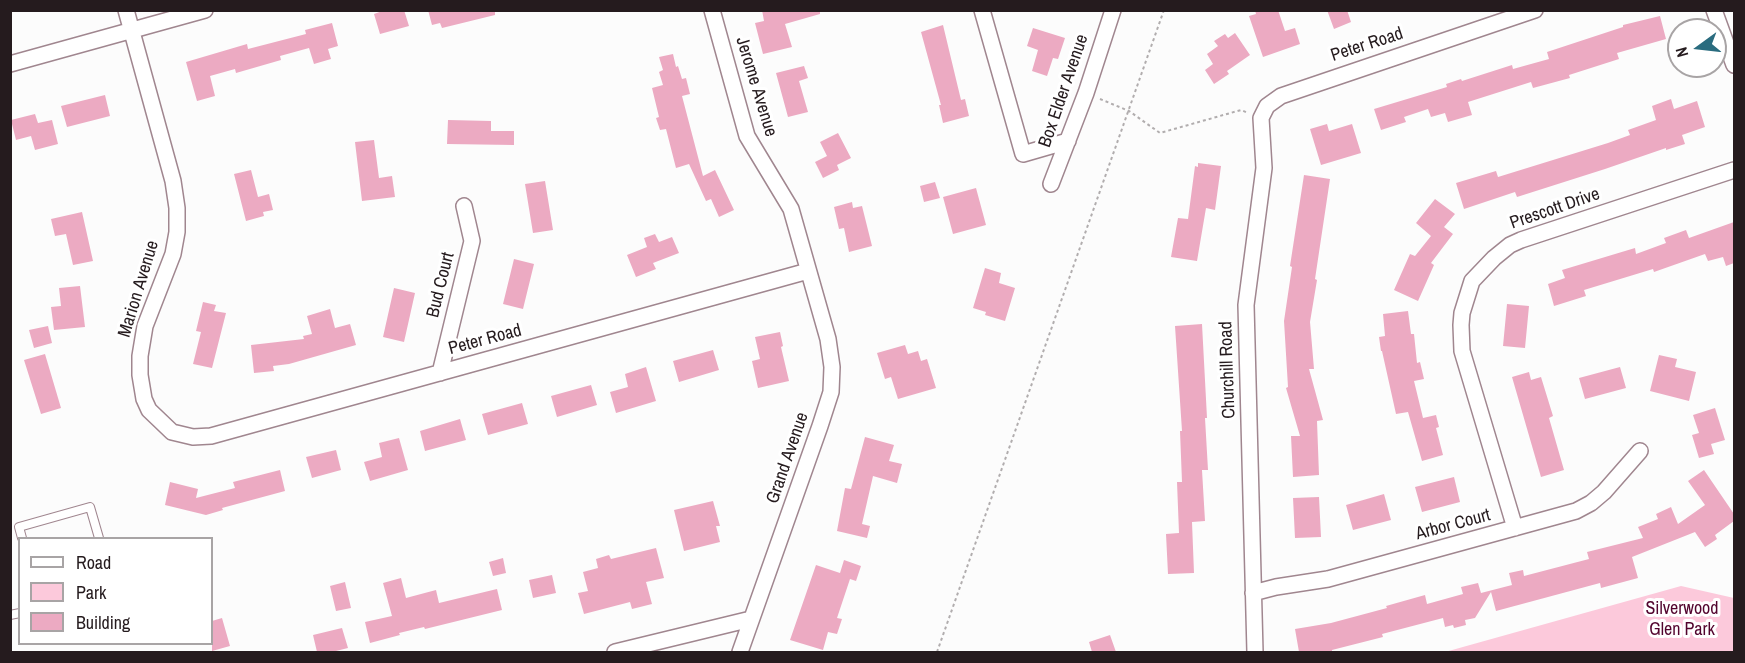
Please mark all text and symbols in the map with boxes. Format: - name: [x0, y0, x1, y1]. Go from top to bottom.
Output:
- north arrow: [1667, 18, 1727, 78]
- street label: Peter Road: [1328, 23, 1406, 67]
- street label: Box Elder Avenue: [1035, 32, 1093, 150]
- street label: Jerome Avenue: [731, 35, 781, 139]
- text: N: [1670, 45, 1693, 60]
- street label: Prescott Drive: [1507, 184, 1603, 234]
- street label: Marion Avenue: [114, 238, 164, 340]
- street label: Bud Court: [422, 250, 460, 320]
- street label: Peter Road: [446, 320, 524, 360]
- street label: Churchill Road: [1216, 321, 1240, 419]
- street label: Grand Avenue: [762, 410, 814, 506]
- street label: Arbor Court: [1413, 505, 1493, 545]
- legend: [18, 537, 213, 645]
- text: Road: [76, 550, 111, 575]
- text: Park: [76, 580, 106, 605]
- park label: Silverwood Glen Park: [1645, 598, 1719, 640]
- text: Building: [76, 610, 130, 635]

